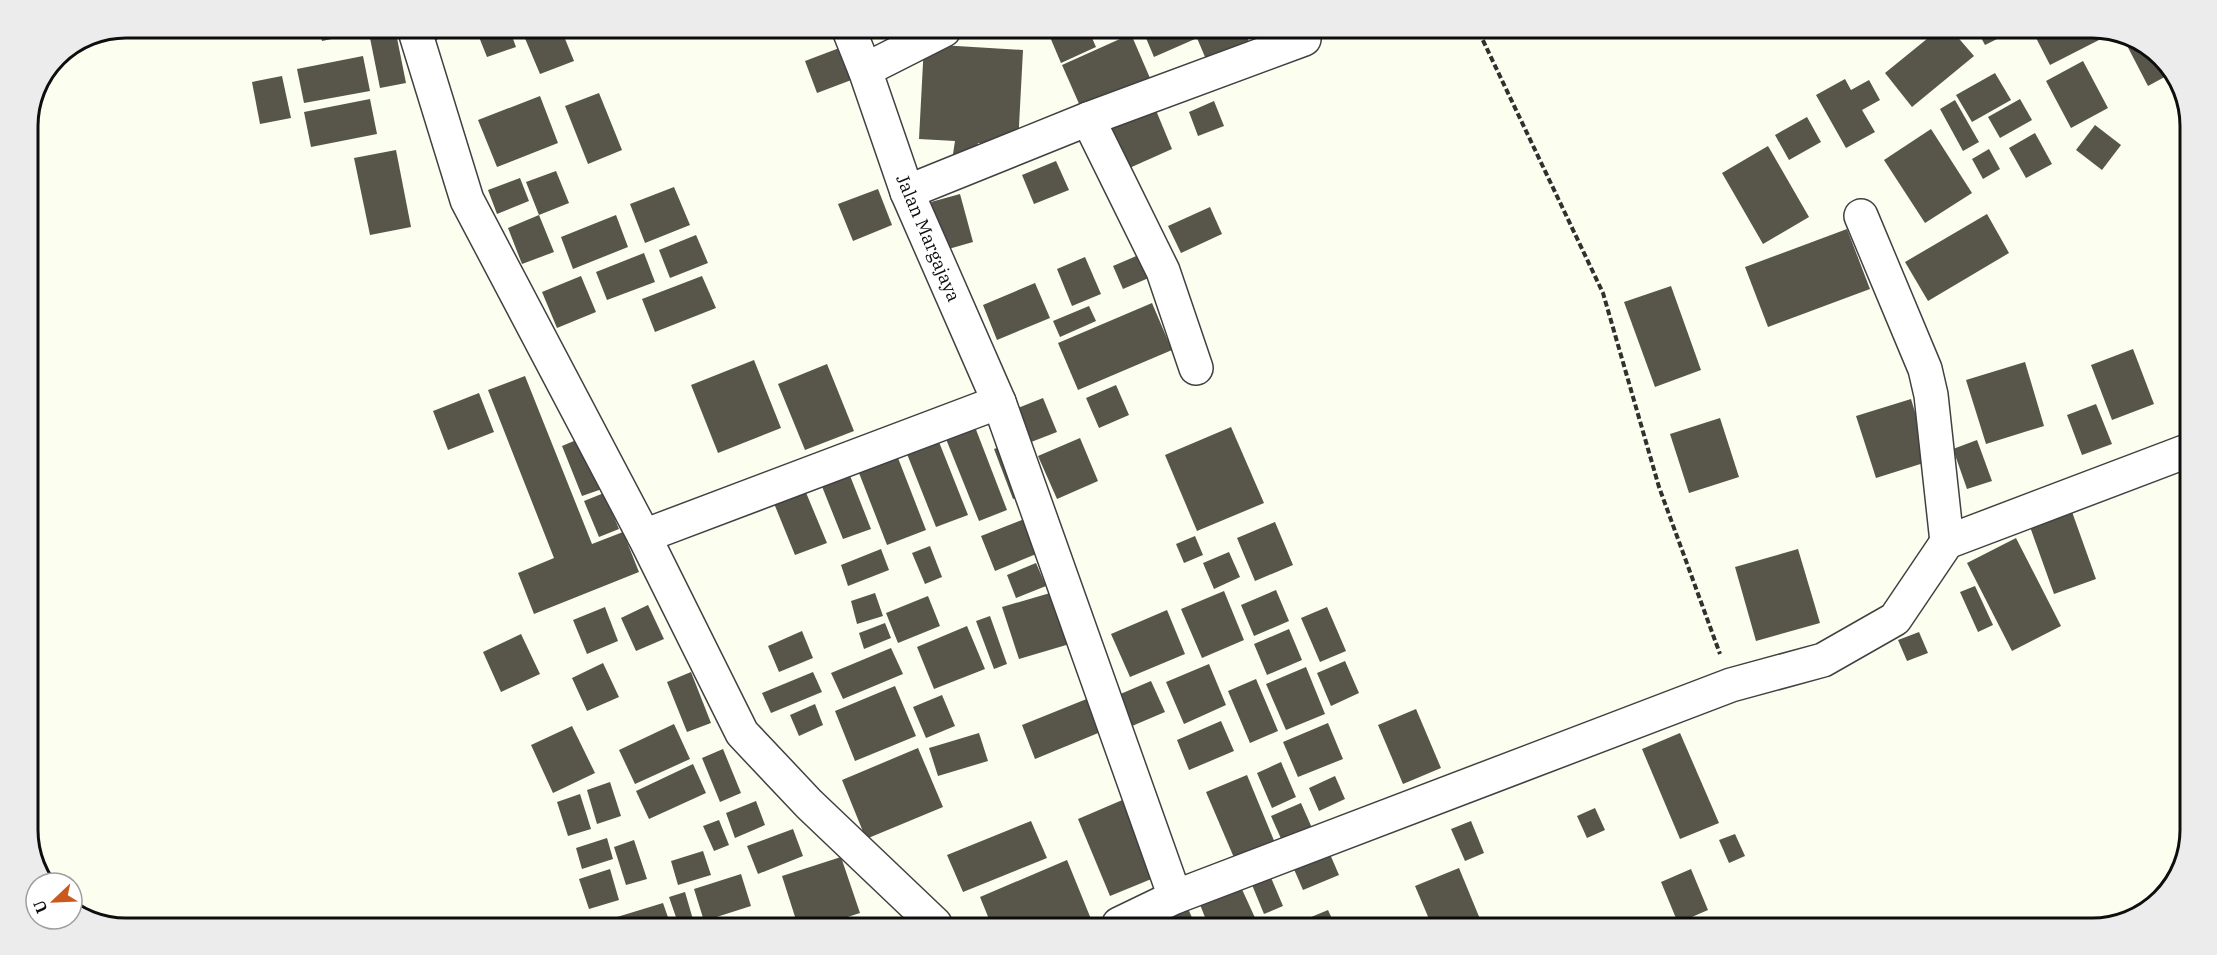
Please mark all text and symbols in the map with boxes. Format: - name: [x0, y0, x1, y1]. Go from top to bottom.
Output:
- street label: Jalan Margajaya: [891, 171, 966, 305]
- north arrow: [24, 871, 84, 931]
- text: U: [29, 897, 52, 916]

